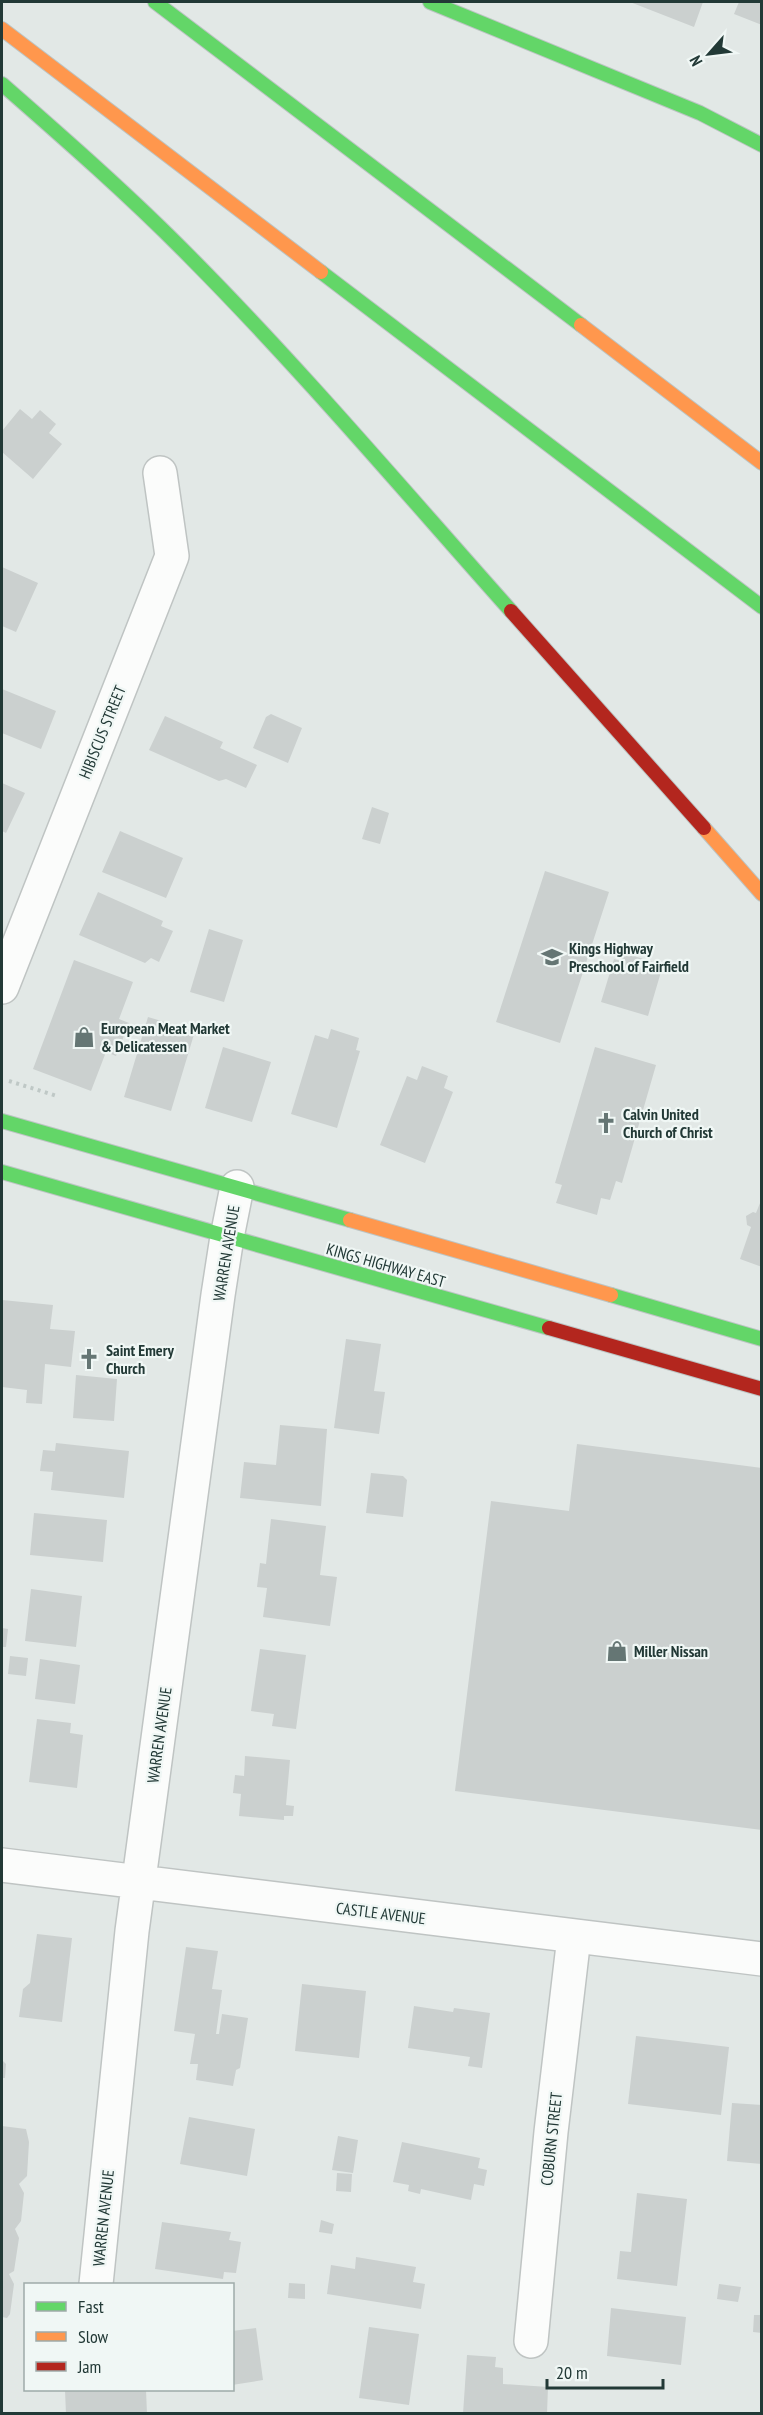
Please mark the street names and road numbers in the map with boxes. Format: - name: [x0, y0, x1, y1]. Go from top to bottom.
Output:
- street label: HIBISCUS STREET: [74, 682, 130, 782]
- street label: WARREN AVENUE: [209, 1204, 243, 1302]
- street label: KINGS HIGHWAY EAST: [324, 1238, 448, 1292]
- street label: WARREN AVENUE: [142, 1686, 176, 1784]
- street label: CASTLE AVENUE: [335, 1898, 427, 1928]
- street label: COBURN STREET: [536, 2091, 566, 2187]
- street label: WARREN AVENUE: [88, 2169, 118, 2267]

